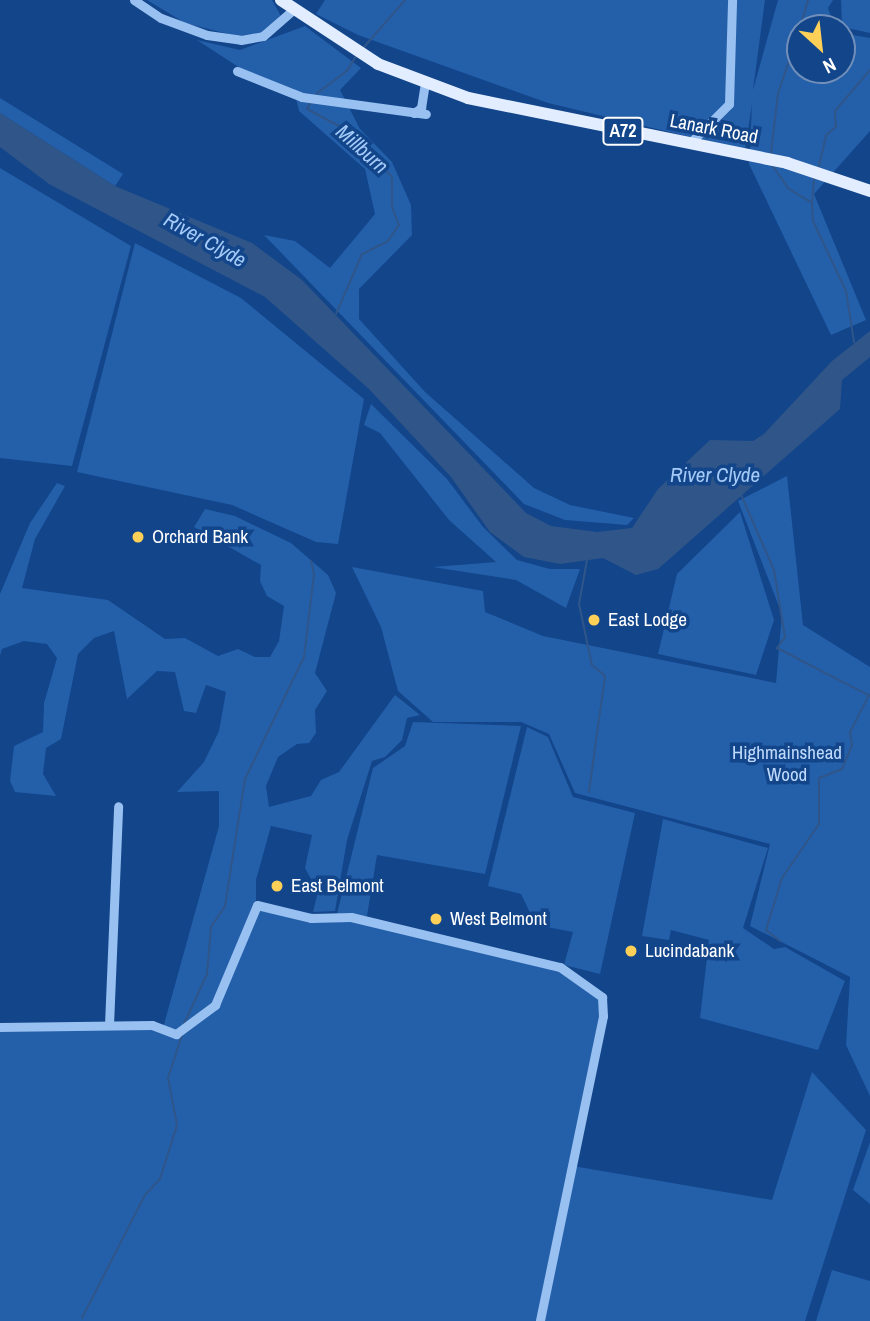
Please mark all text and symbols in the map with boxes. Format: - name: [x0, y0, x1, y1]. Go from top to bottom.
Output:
- north arrow: [786, 14, 856, 84]
- text: N: [819, 52, 841, 80]
- street label: Lanark Road: [668, 109, 760, 149]
- road number: A72: [602, 116, 644, 146]
- water label: Millburn: [331, 119, 393, 179]
- water label: River Clyde: [160, 207, 250, 273]
- water label: River Clyde: [670, 462, 760, 488]
- place label: Orchard Bank: [152, 526, 248, 548]
- marker: Orchard Bank: [130, 529, 146, 545]
- place label: East Lodge: [608, 609, 687, 631]
- marker: East Lodge: [586, 612, 602, 628]
- park label: Highmainshead Wood: [732, 742, 842, 786]
- place label: East Belmont: [291, 875, 384, 897]
- marker: East Belmont: [269, 878, 285, 894]
- place label: West Belmont: [450, 908, 547, 930]
- marker: West Belmont: [428, 911, 444, 927]
- place label: Lucindabank: [645, 940, 734, 962]
- marker: Lucindabank: [623, 943, 639, 959]

